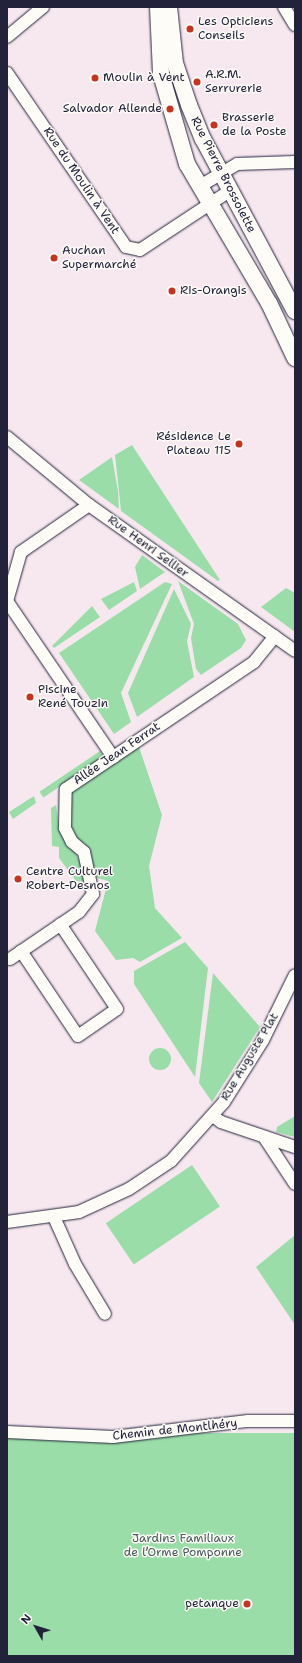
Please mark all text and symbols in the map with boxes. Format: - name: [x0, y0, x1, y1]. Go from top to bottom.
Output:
- place label: Les Opticiens Conseils: [198, 15, 273, 43]
- marker: Les Opticiens Conseils: [185, 24, 195, 34]
- place label: A.R.M. Serrurerie: [205, 68, 262, 96]
- place label: Moulin à Vent: [103, 71, 185, 85]
- marker: Moulin à Vent: [90, 73, 100, 83]
- marker: A.R.M. Serrurerie: [192, 77, 202, 87]
- place label: Salvador Allende: [63, 102, 162, 116]
- marker: Salvador Allende: [165, 104, 175, 114]
- place label: Brasserie de la Poste: [222, 111, 287, 139]
- street label: Rue Pierre Brossolette: [187, 115, 259, 235]
- marker: Brasserie de la Poste: [209, 120, 219, 130]
- street label: Rue du Moulin à Vent: [40, 125, 122, 237]
- place label: Auchan Supermarché: [62, 244, 136, 272]
- marker: Auchan Supermarché: [49, 253, 59, 263]
- place label: Ris-Orangis: [180, 284, 247, 298]
- marker: Ris-Orangis: [167, 286, 177, 296]
- place label: Résidence Le Plateau 115: [156, 430, 231, 458]
- marker: Résidence Le Plateau 115: [234, 439, 244, 449]
- street label: Rue Henri Sellier: [105, 513, 191, 581]
- place label: Piscine René Touzin: [38, 683, 108, 711]
- marker: Piscine René Touzin: [25, 692, 35, 702]
- street label: Allée Jean Ferrat: [71, 720, 163, 788]
- place label: Centre Culturel Robert-Desnos: [26, 865, 113, 893]
- marker: Centre Culturel Robert-Desnos: [13, 874, 23, 884]
- street label: Rue Auguste Plat: [218, 1010, 282, 1104]
- street label: Chemin de Montlhéry: [112, 1416, 238, 1444]
- park label: Jardins Familiaux de l’Orme Pomponne: [124, 1532, 242, 1560]
- place label: petanque: [185, 1597, 239, 1611]
- marker: petanque: [242, 1599, 252, 1609]
- north arrow: [16, 1607, 56, 1647]
- text: N: [18, 1611, 35, 1627]

